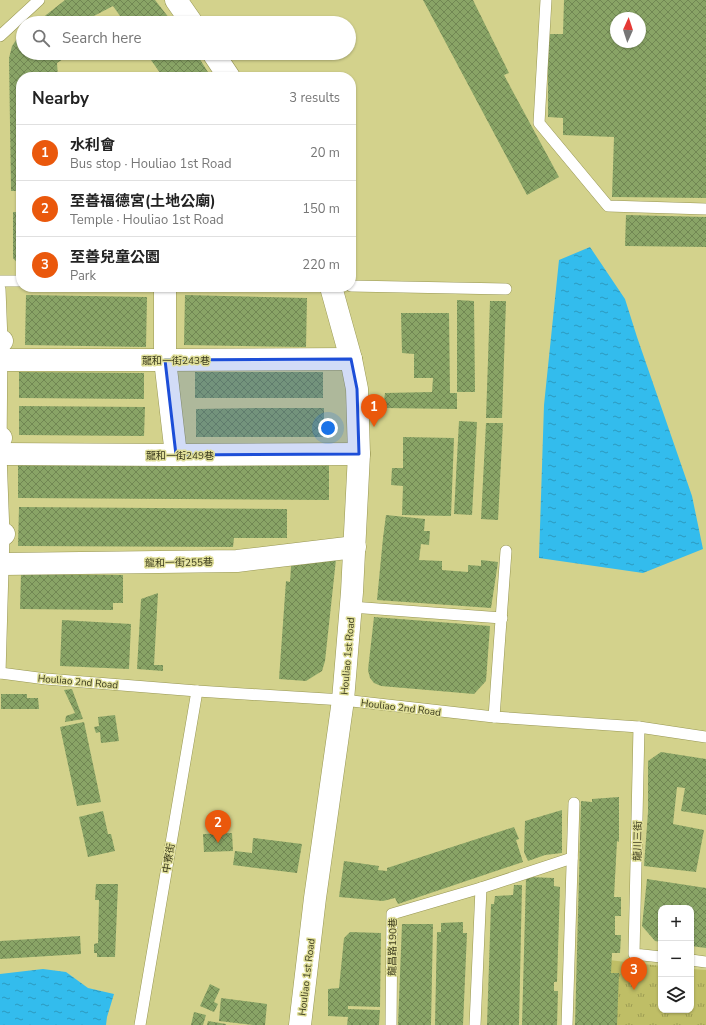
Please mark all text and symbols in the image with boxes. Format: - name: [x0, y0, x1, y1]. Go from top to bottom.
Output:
- north arrow: [610, 12, 646, 48]
- search box: [16, 16, 356, 60]
- icon: search: [30, 27, 52, 49]
- text: Search here: [62, 28, 142, 48]
- text: Nearby: [32, 87, 89, 110]
- text: 3 results: [289, 89, 340, 107]
- text: 水利會: [70, 135, 115, 155]
- text: 1: [41, 144, 49, 162]
- text: 20 m: [310, 144, 340, 162]
- text: Bus stop · Houliao 1st Road: [70, 155, 232, 173]
- text: 至善福德宮(土地公廟): [70, 191, 216, 211]
- text: 2: [41, 200, 49, 218]
- text: 150 m: [302, 200, 340, 218]
- text: Temple · Houliao 1st Road: [70, 211, 224, 229]
- text: 至善兒童公園: [70, 247, 160, 267]
- text: 3: [41, 256, 49, 274]
- text: 220 m: [302, 256, 340, 274]
- text: Park: [70, 267, 96, 285]
- street label: 龍和一街243巷: [142, 354, 210, 368]
- pin: 1: [361, 394, 387, 427]
- your location: [318, 418, 338, 438]
- street label: 龍和一街249巷: [146, 449, 214, 463]
- street label: 龍和一街255巷: [145, 555, 213, 571]
- street label: Houliao 1st Road: [338, 617, 358, 695]
- street label: Houliao 2nd Road: [37, 671, 119, 693]
- street label: Houliao 2nd Road: [360, 696, 442, 720]
- pin: 2: [205, 810, 231, 843]
- street label: 龍川三街: [631, 821, 645, 861]
- street label: 中寮街: [159, 842, 178, 874]
- map controls: [658, 905, 694, 1013]
- button: +: [658, 905, 694, 941]
- street label: 龍昌路190巷: [385, 918, 401, 976]
- street label: Houliao 1st Road: [295, 938, 319, 1016]
- button: −: [658, 941, 694, 977]
- pin: 3: [621, 957, 647, 990]
- button: layers: [658, 977, 694, 1013]

